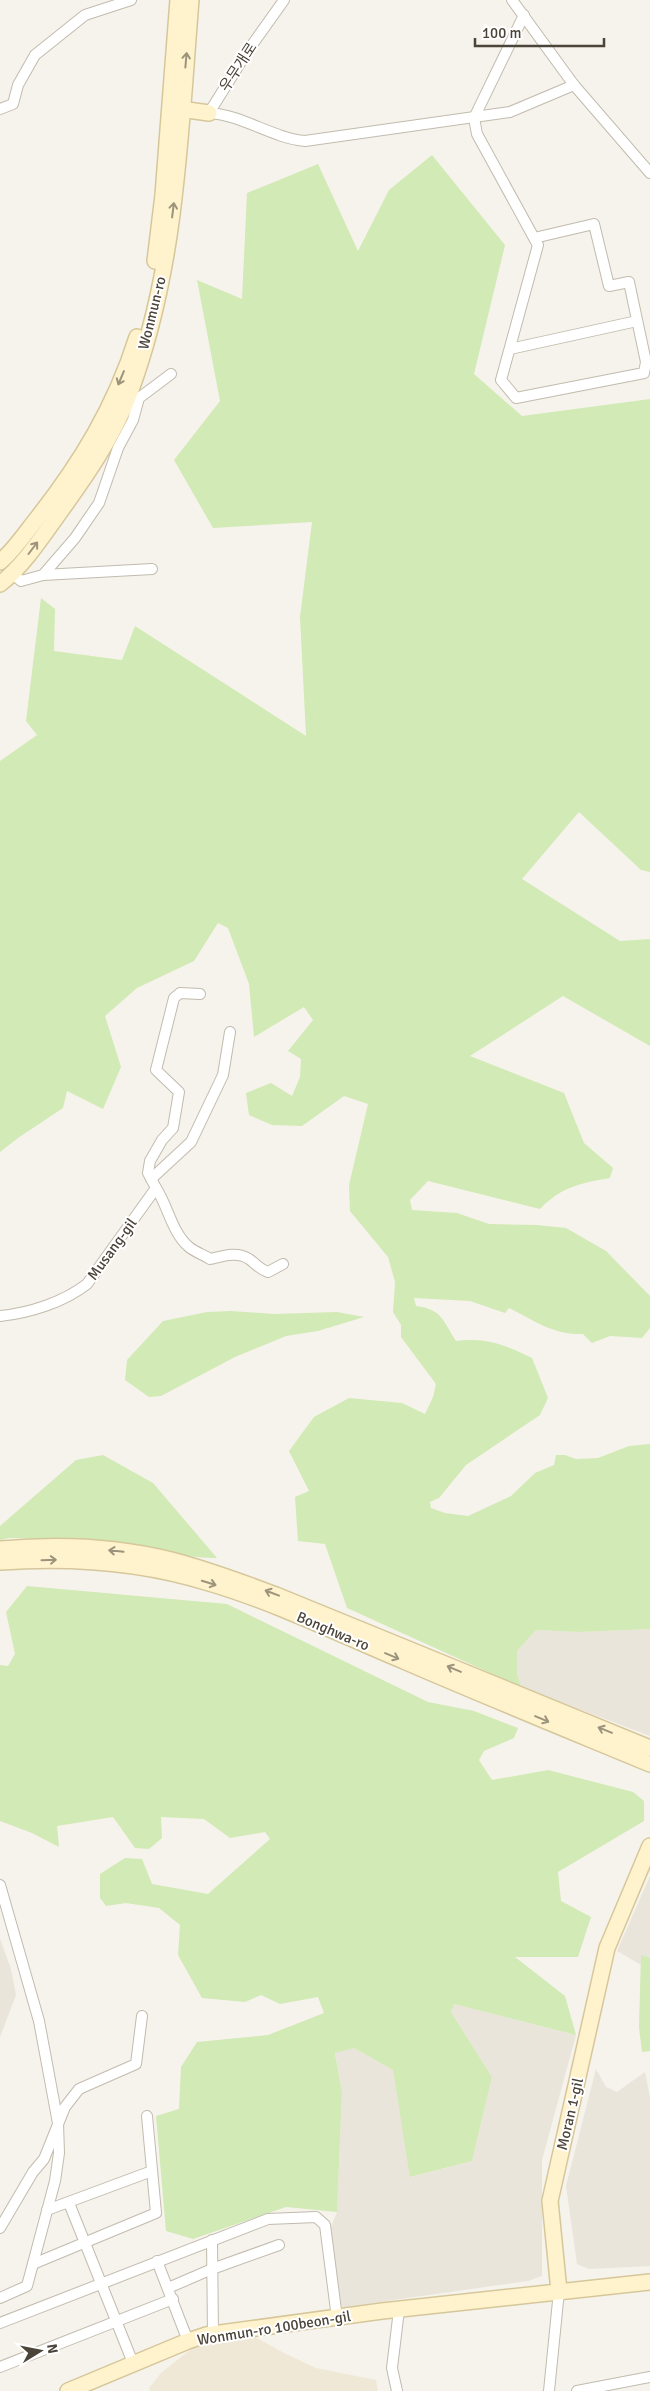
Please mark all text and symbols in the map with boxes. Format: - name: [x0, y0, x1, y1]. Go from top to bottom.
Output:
- scale bar: [475, 15, 604, 47]
- text: 100 m: [482, 24, 522, 42]
- street label: 우무개로: [215, 39, 261, 95]
- one-way arrow: [182, 52, 191, 68]
- one-way arrow: [168, 202, 178, 218]
- street label: Wonmun-ro: [134, 274, 170, 351]
- one-way arrow: [116, 370, 126, 385]
- one-way arrow: [27, 542, 38, 555]
- street label: Musang-gil: [84, 1215, 140, 1283]
- one-way arrow: [108, 1546, 124, 1556]
- one-way arrow: [40, 1555, 56, 1564]
- one-way arrow: [200, 1578, 216, 1588]
- one-way arrow: [265, 1588, 280, 1597]
- street label: Bonghwa-ro: [294, 1608, 372, 1655]
- one-way arrow: [384, 1652, 399, 1662]
- one-way arrow: [447, 1664, 462, 1673]
- one-way arrow: [534, 1715, 549, 1725]
- one-way arrow: [598, 1725, 613, 1734]
- street label: Moran 1-gil: [553, 2076, 587, 2152]
- street label: Wonmun-ro 100beon-gil: [196, 2307, 352, 2349]
- north arrow: [15, 2326, 65, 2376]
- text: N: [43, 2343, 62, 2355]

